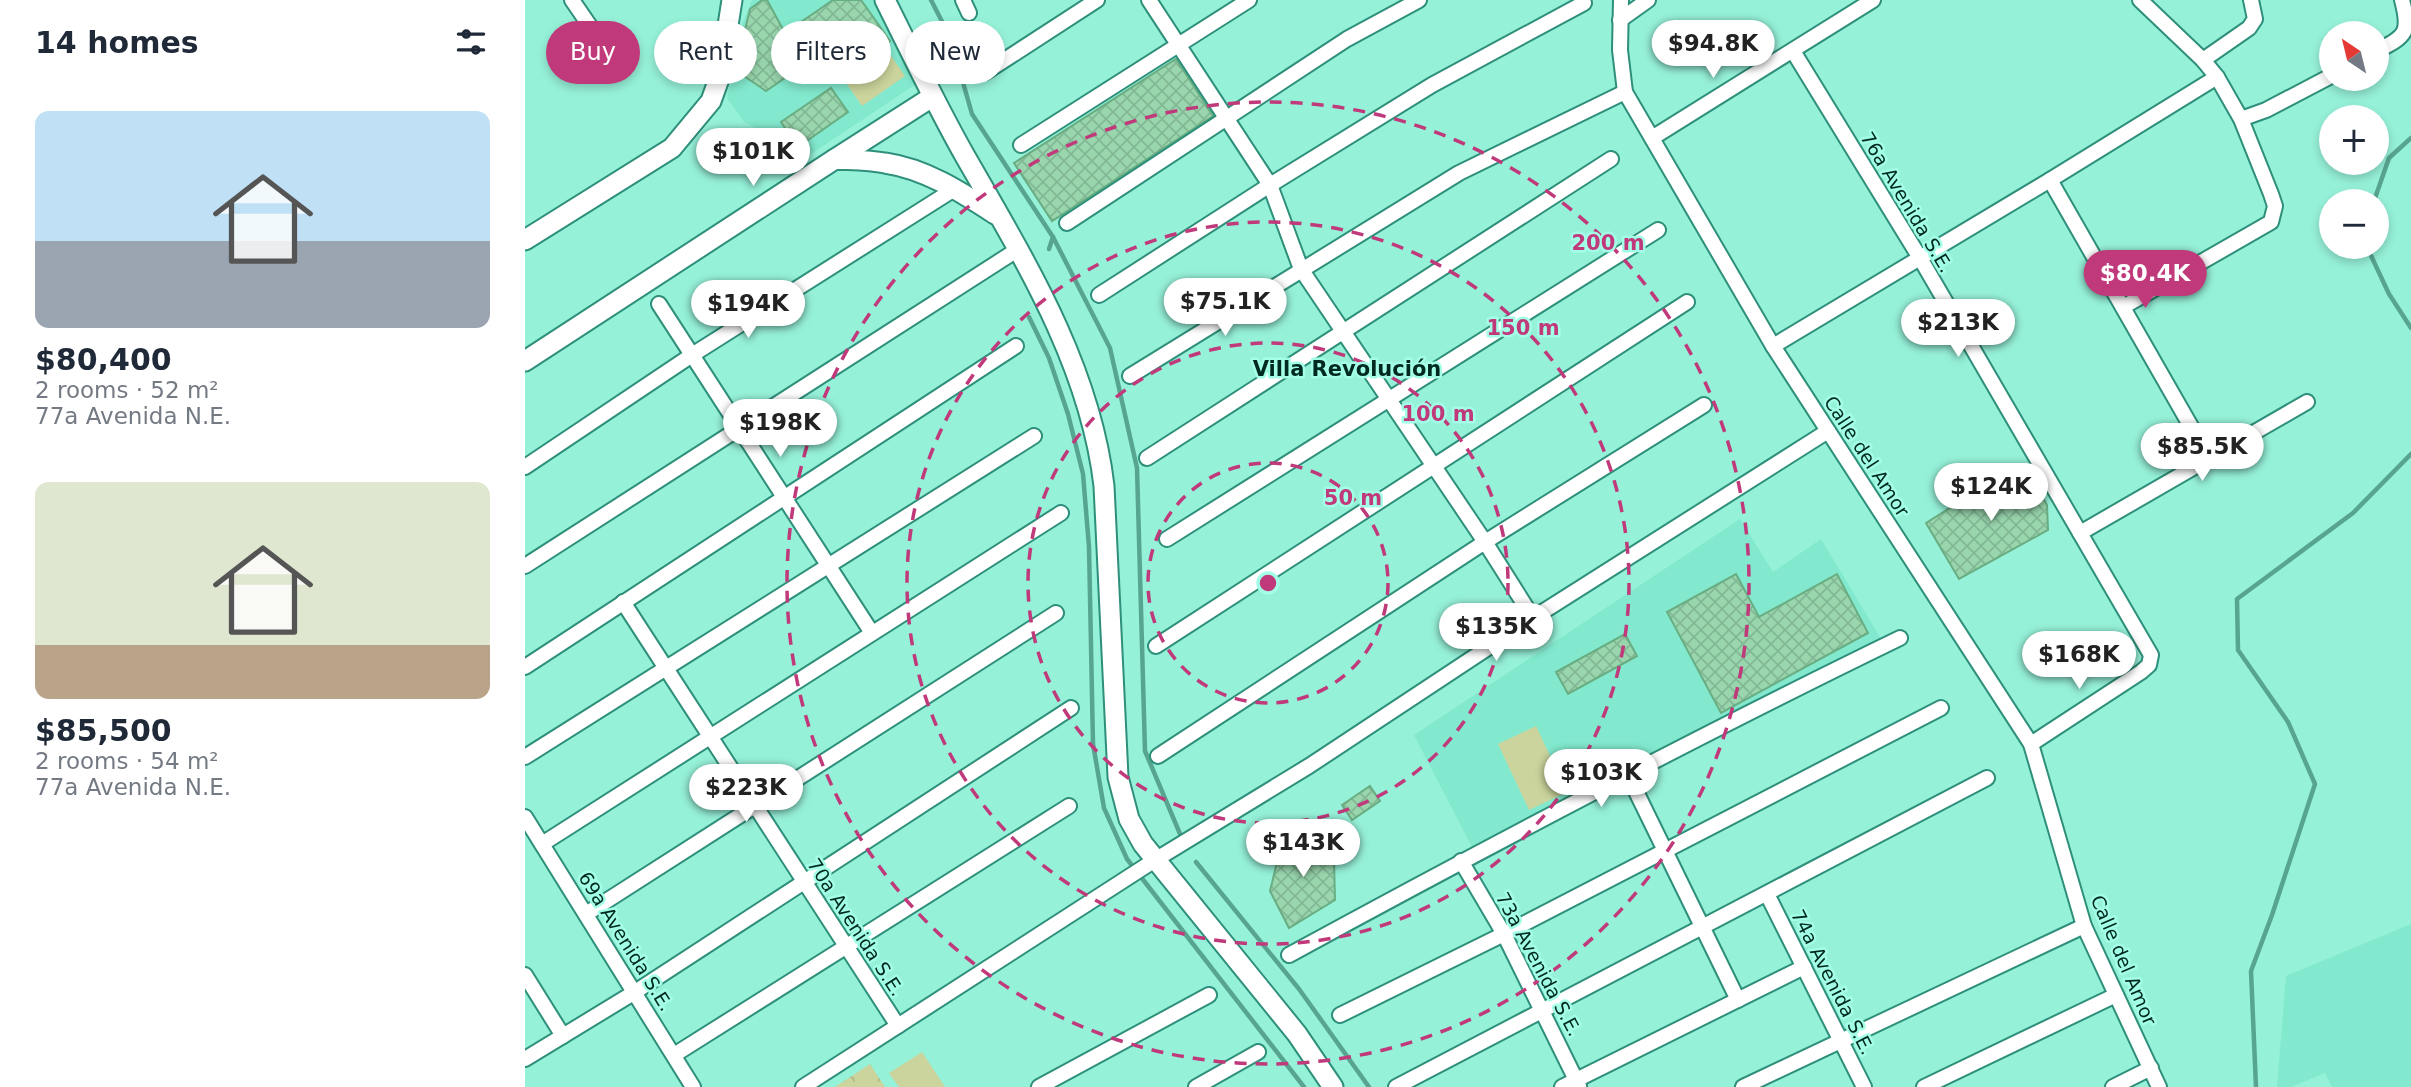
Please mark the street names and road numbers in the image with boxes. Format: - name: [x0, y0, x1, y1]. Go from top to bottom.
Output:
- street label: 76a Avenida S.E.: [1856, 128, 1958, 276]
- street label: Calle del Amor: [1820, 392, 1914, 521]
- street label: 70a Avenida S.E.: [803, 854, 909, 1000]
- street label: 69a Avenida S.E.: [574, 867, 678, 1015]
- street label: 73a Avenida S.E.: [1492, 888, 1586, 1040]
- street label: Calle del Amor: [2087, 892, 2161, 1029]
- street label: 74a Avenida S.E.: [1787, 906, 1879, 1058]

